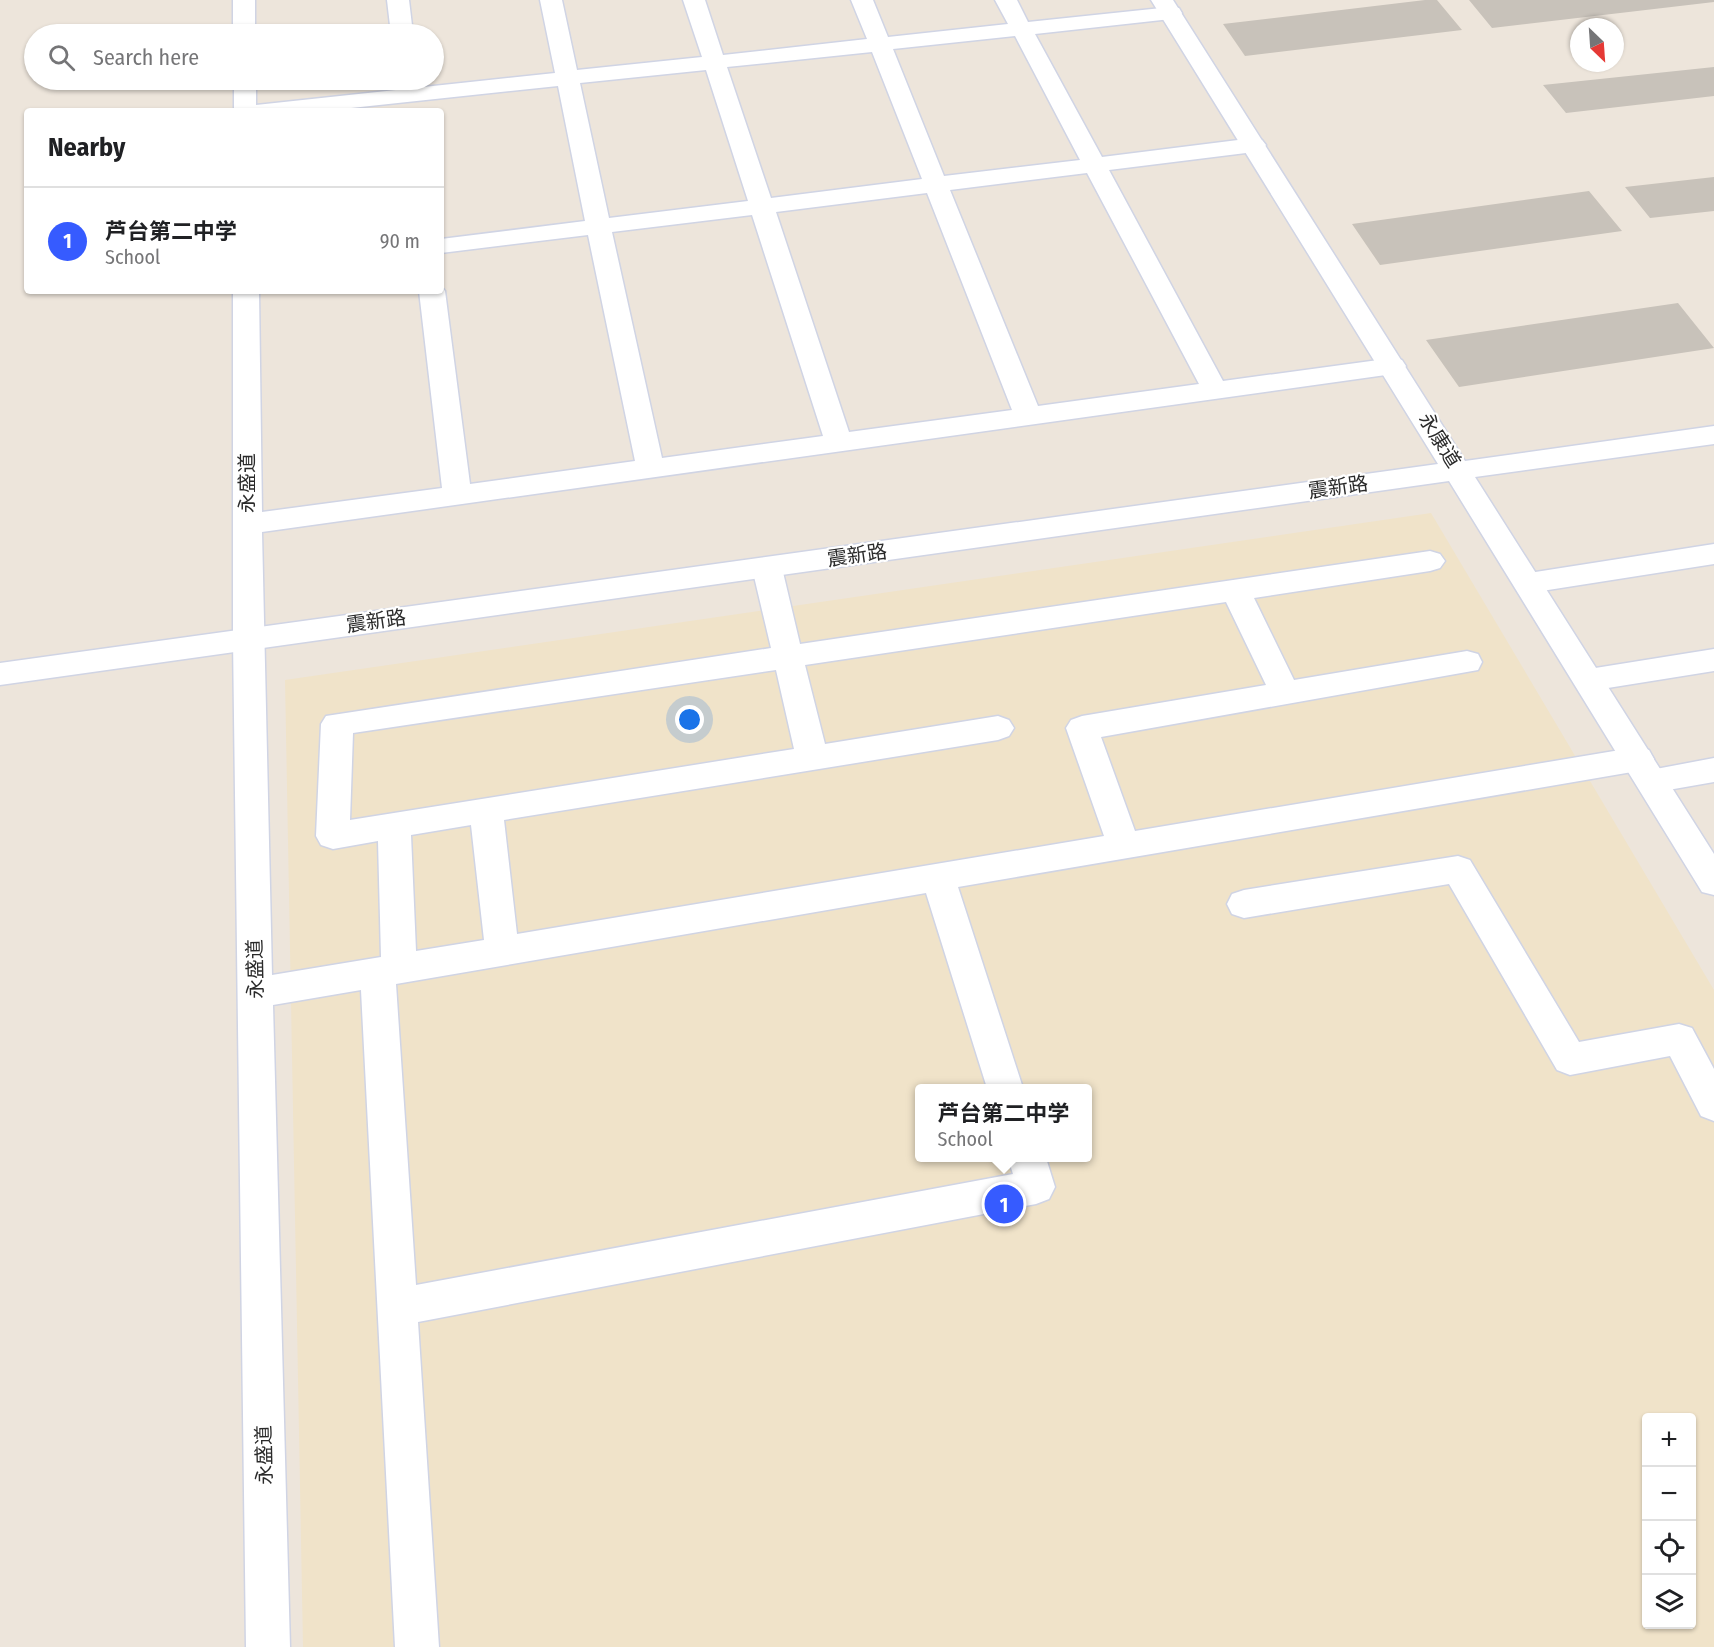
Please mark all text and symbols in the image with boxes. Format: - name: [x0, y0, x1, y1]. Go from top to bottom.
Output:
- north arrow: [1570, 18, 1624, 72]
- search box: [24, 24, 444, 90]
- icon: search: [45, 41, 78, 74]
- text: Search here: [93, 44, 199, 71]
- text: Nearby: [48, 132, 125, 163]
- text: 芦台第二中学: [105, 218, 237, 245]
- text: 1: [63, 229, 72, 253]
- text: 90 m: [380, 229, 420, 253]
- text: School: [105, 245, 160, 269]
- street label: 永康道: [1414, 408, 1466, 472]
- street label: 永盛道: [235, 453, 259, 513]
- street label: 震新路: [1307, 471, 1369, 503]
- street label: 震新路: [826, 539, 888, 571]
- street label: 震新路: [345, 605, 407, 637]
- your location: [675, 705, 704, 734]
- street label: 永盛道: [242, 939, 268, 999]
- popup: [915, 1084, 1092, 1162]
- text: 芦台第二中学: [937, 1100, 1070, 1127]
- text: School: [937, 1127, 993, 1151]
- pin: 1: [984, 1182, 1024, 1226]
- map controls: [1642, 1413, 1696, 1629]
- button: +: [1642, 1413, 1696, 1467]
- street label: 永盛道: [251, 1425, 277, 1485]
- button: −: [1642, 1467, 1696, 1521]
- button: locate: [1642, 1521, 1696, 1575]
- button: layers: [1642, 1575, 1696, 1629]

